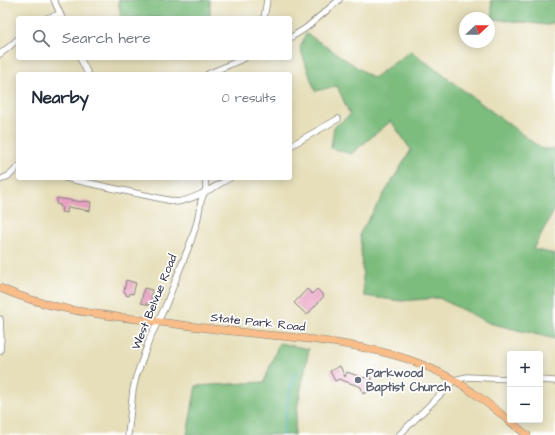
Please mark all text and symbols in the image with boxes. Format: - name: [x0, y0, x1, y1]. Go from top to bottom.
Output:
- north arrow: [459, 12, 495, 48]
- search box: [16, 16, 292, 60]
- icon: search: [30, 27, 52, 49]
- text: Search here: [62, 28, 151, 49]
- text: Nearby: [32, 86, 89, 110]
- text: 0 results: [221, 89, 276, 107]
- street label: West Belvue Road: [128, 252, 181, 352]
- street label: State Park Road: [210, 309, 306, 336]
- map controls: [507, 351, 543, 423]
- button: +: [507, 351, 543, 387]
- place label: Parkwood Baptist Church: [366, 365, 451, 397]
- marker: Parkwood Baptist Church: [353, 375, 363, 385]
- button: −: [507, 387, 543, 423]

